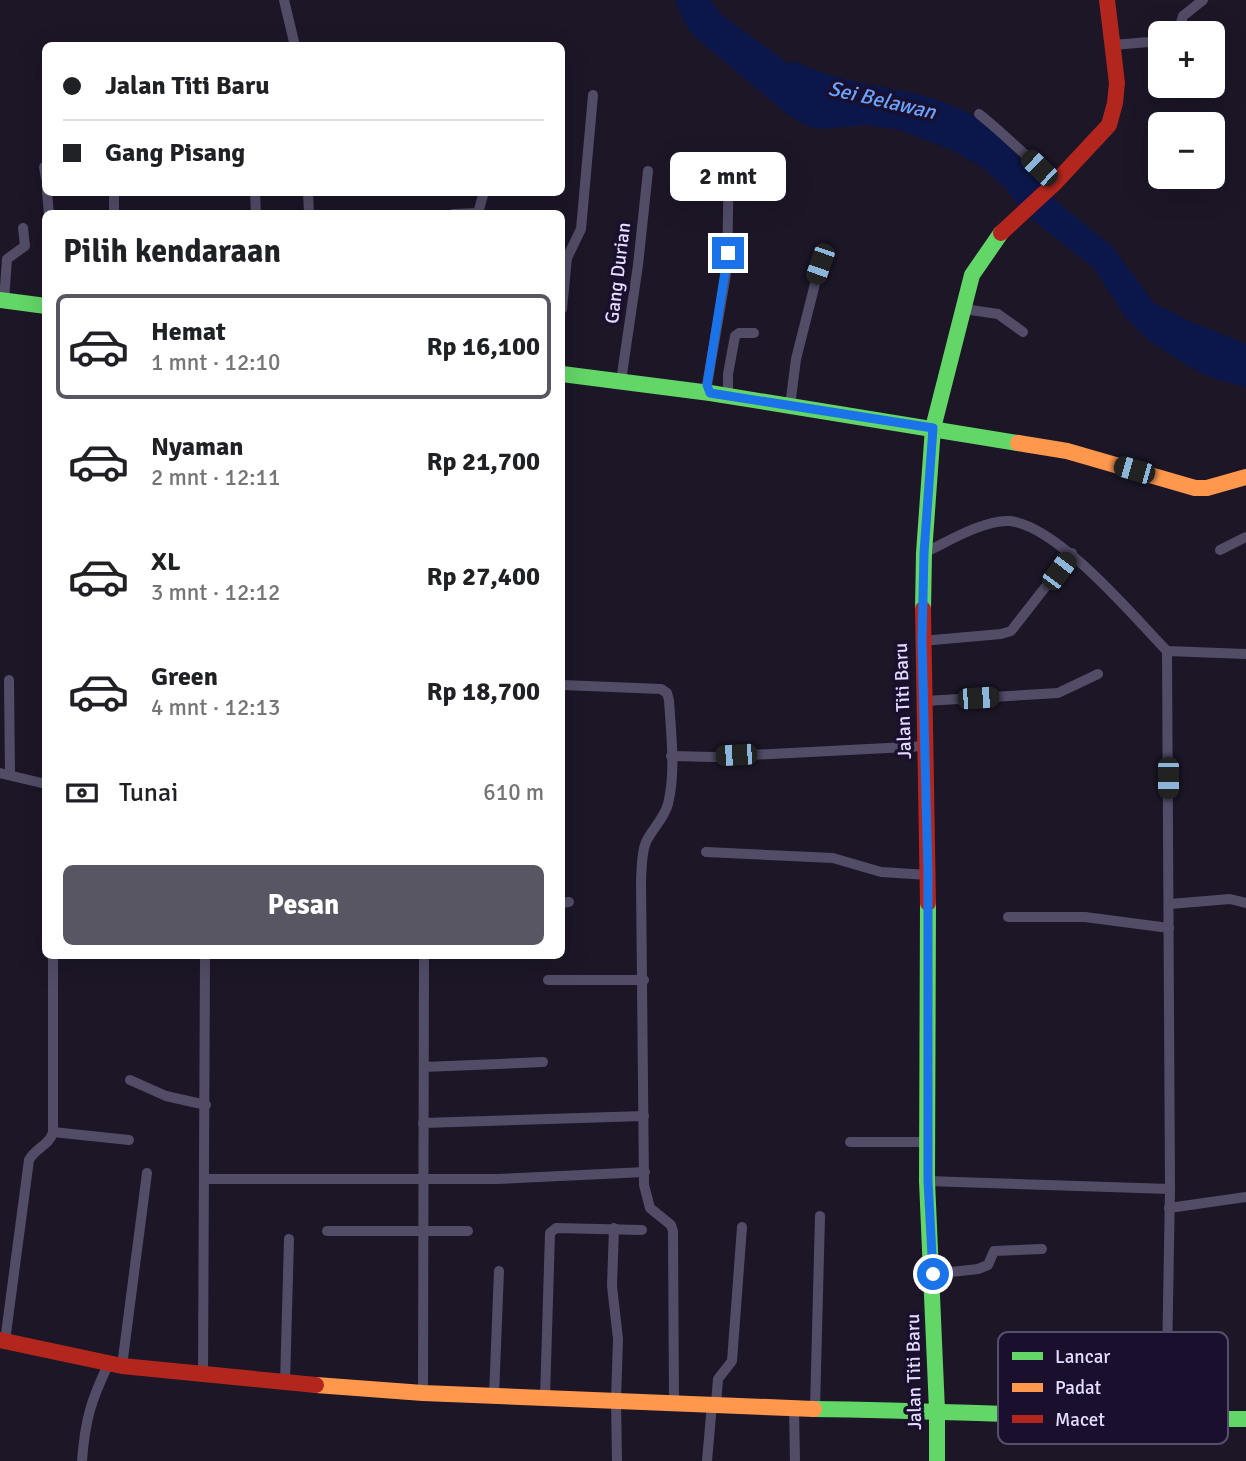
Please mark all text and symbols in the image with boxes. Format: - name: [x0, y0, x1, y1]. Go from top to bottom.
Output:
- map controls: [1148, 21, 1225, 189]
- button: +: [1148, 21, 1225, 98]
- text: Jalan Titi Baru: [105, 70, 270, 102]
- water label: Sei Belawan: [826, 75, 939, 125]
- button: −: [1148, 112, 1225, 189]
- text: Gang Pisang: [105, 137, 245, 169]
- car: [1017, 146, 1062, 190]
- callout: 2 mnt: [670, 152, 786, 201]
- text: 2 mnt: [699, 162, 757, 191]
- street label: Gang Durian: [600, 221, 636, 325]
- text: Pilih kendaraan: [63, 232, 281, 271]
- route end: [712, 237, 744, 269]
- car: [804, 241, 837, 287]
- icon: car: [67, 315, 130, 378]
- text: Hemat: [151, 316, 226, 348]
- text: Rp 16,100: [426, 331, 540, 363]
- text: 1 mnt · 12:10: [151, 348, 280, 377]
- icon: car: [67, 430, 130, 493]
- text: Nyaman: [151, 431, 244, 463]
- text: Rp 21,700: [426, 446, 540, 478]
- car: [1111, 454, 1158, 486]
- text: 2 mnt · 12:11: [151, 463, 280, 492]
- icon: car: [67, 545, 130, 608]
- text: XL: [151, 546, 181, 578]
- car: [1038, 548, 1081, 594]
- text: Rp 27,400: [426, 561, 540, 593]
- text: 3 mnt · 12:12: [151, 578, 280, 607]
- street label: Jalan Titi Baru: [889, 642, 917, 760]
- icon: car: [67, 660, 130, 723]
- text: Green: [151, 661, 218, 693]
- text: Rp 18,700: [426, 676, 540, 708]
- car: [957, 686, 1000, 710]
- text: 4 mnt · 12:13: [151, 693, 280, 722]
- car: [715, 743, 758, 767]
- car: [1158, 757, 1179, 799]
- icon: cash: [63, 774, 101, 812]
- text: Tunai: [119, 777, 178, 809]
- text: 610 m: [483, 778, 544, 807]
- button: Pesan: [63, 865, 544, 945]
- route start: [917, 1258, 949, 1290]
- street label: Jalan Titi Baru: [901, 1314, 927, 1430]
- legend: [998, 1332, 1228, 1444]
- text: Lancar: [1055, 1345, 1110, 1369]
- text: Padat: [1055, 1376, 1101, 1400]
- text: Macet: [1055, 1408, 1105, 1432]

